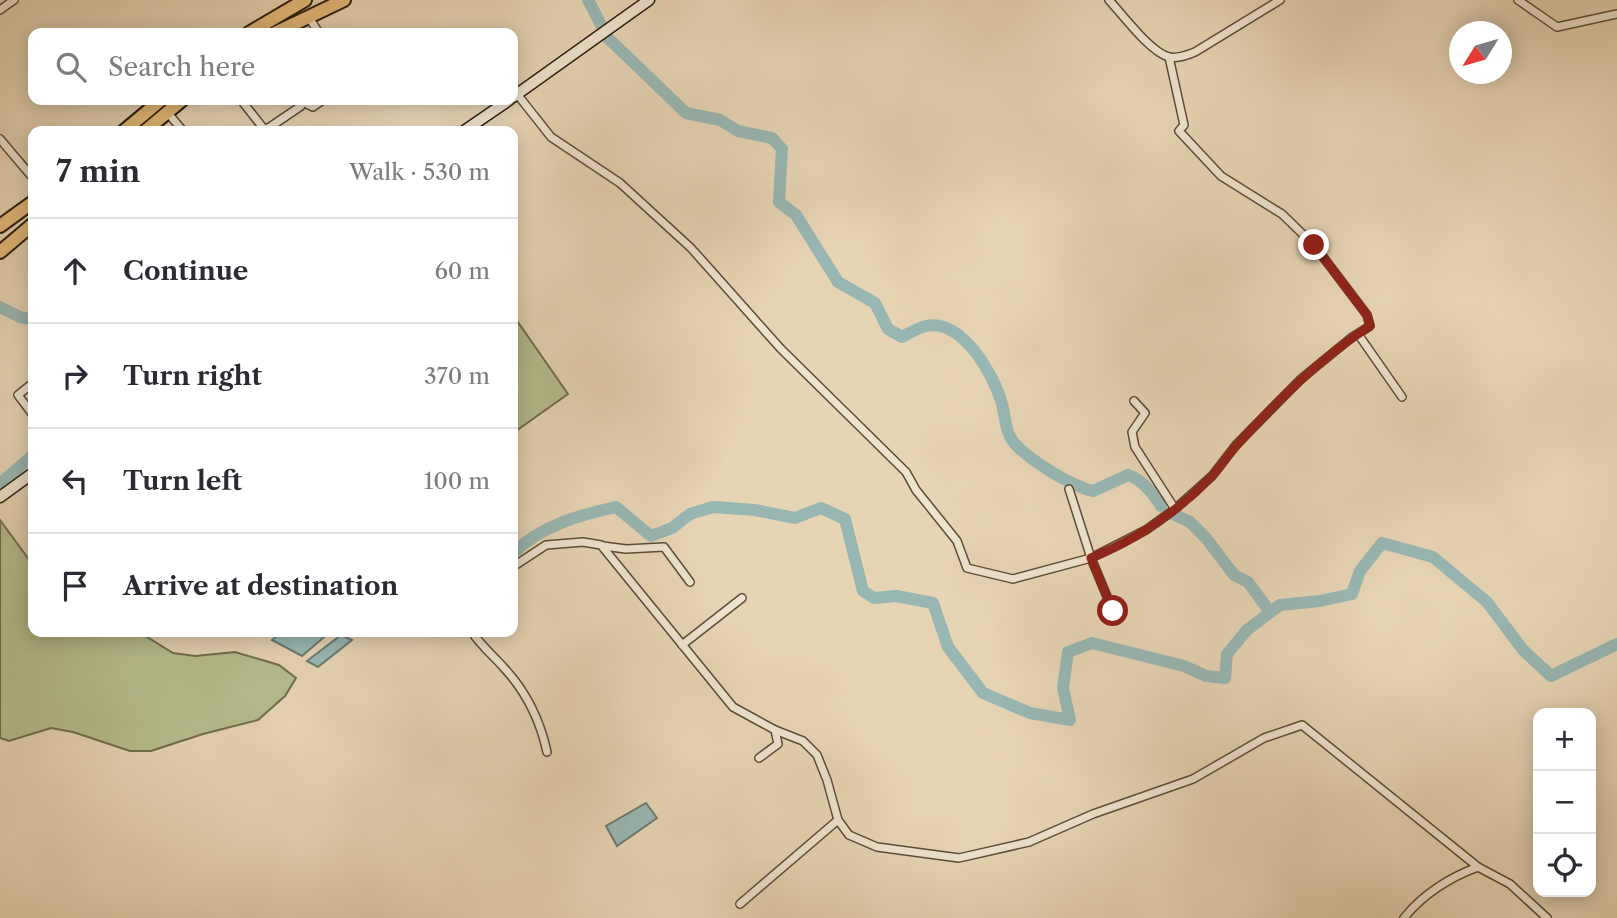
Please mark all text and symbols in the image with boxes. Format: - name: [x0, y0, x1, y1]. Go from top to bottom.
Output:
- north arrow: [1449, 21, 1512, 84]
- search box: [28, 28, 518, 105]
- icon: search: [52, 48, 90, 86]
- text: Search here: [108, 51, 255, 83]
- text: 7 min: [56, 153, 140, 190]
- text: Walk · 530 m: [349, 158, 490, 186]
- route end: [1298, 229, 1329, 260]
- icon: ahead: [56, 252, 94, 290]
- text: Continue: [123, 255, 248, 287]
- text: 60 m: [434, 257, 490, 285]
- icon: right: [56, 357, 94, 395]
- text: Turn right: [123, 360, 262, 392]
- text: 370 m: [424, 362, 490, 390]
- icon: left: [56, 462, 94, 500]
- text: Turn left: [123, 465, 242, 497]
- text: 100 m: [424, 467, 490, 495]
- icon: arrive: [56, 567, 94, 605]
- text: Arrive at destination: [123, 570, 398, 602]
- route start: [1097, 595, 1128, 626]
- map controls: [1533, 708, 1596, 897]
- button: +: [1533, 708, 1596, 771]
- button: −: [1533, 771, 1596, 834]
- button: locate: [1533, 834, 1596, 897]

